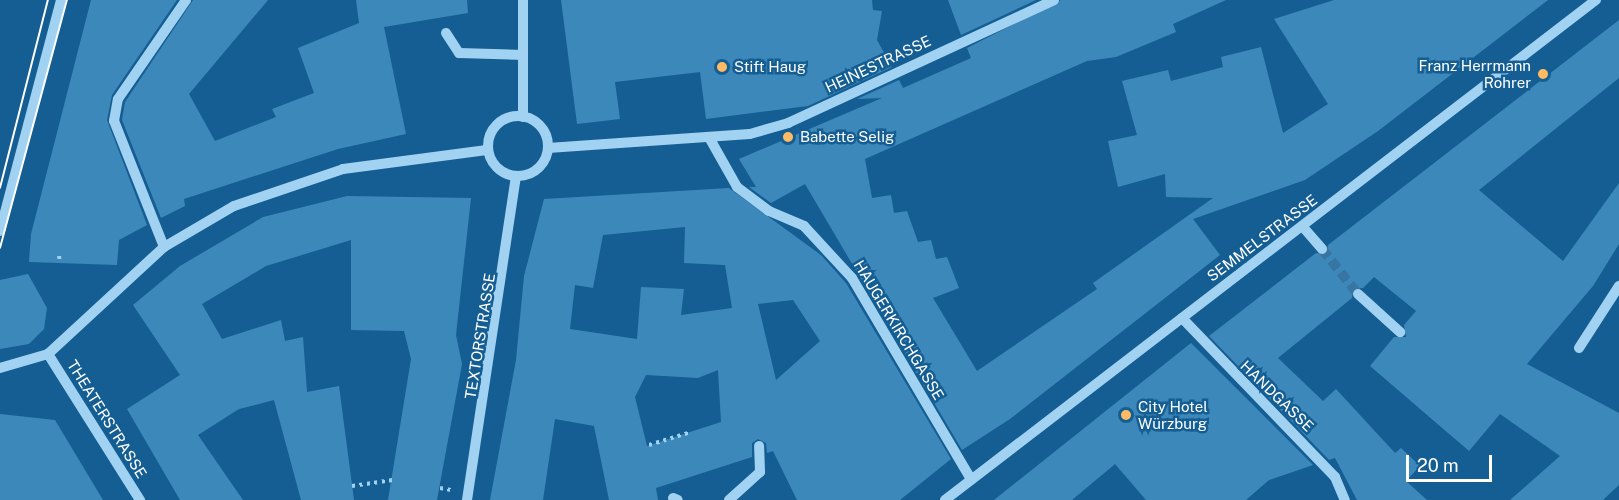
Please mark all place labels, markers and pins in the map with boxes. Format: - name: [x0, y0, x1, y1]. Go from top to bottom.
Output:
- place label: Franz Herrmann Rohrer: [1419, 56, 1531, 91]
- place label: Stift Haug: [734, 58, 806, 76]
- marker: Stift Haug: [715, 60, 729, 74]
- marker: Franz Herrmann Rohrer: [1536, 67, 1550, 81]
- place label: Babette Selig: [800, 128, 894, 146]
- marker: Babette Selig: [781, 130, 795, 144]
- place label: City Hotel Würzburg: [1138, 397, 1208, 432]
- marker: City Hotel Würzburg: [1119, 408, 1133, 422]

